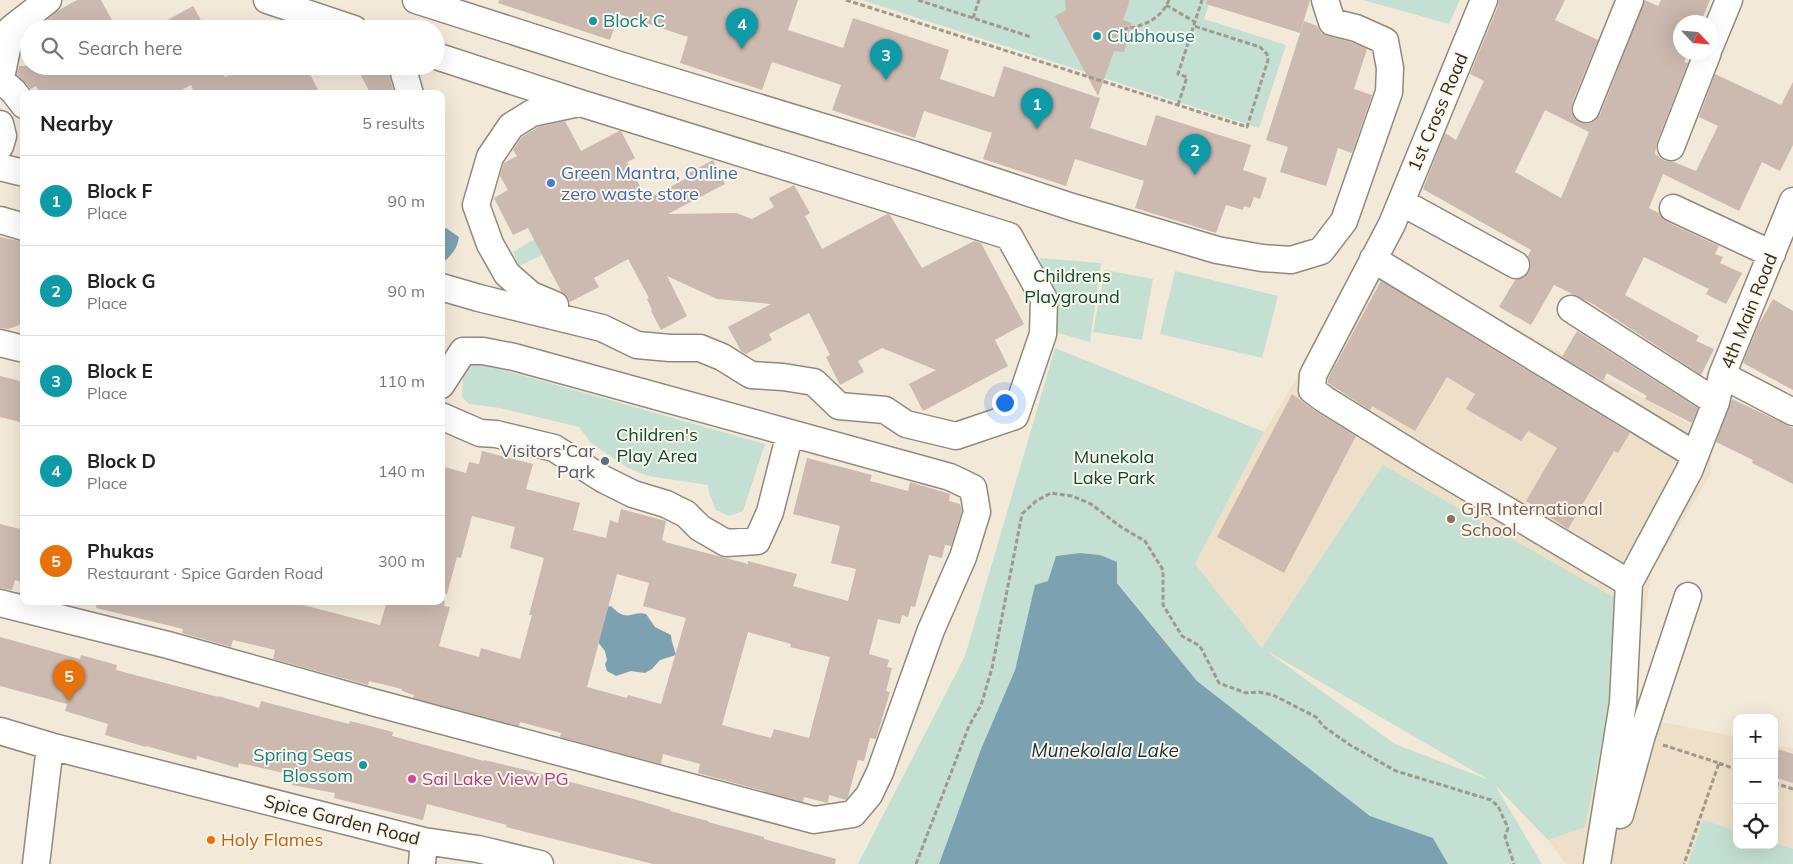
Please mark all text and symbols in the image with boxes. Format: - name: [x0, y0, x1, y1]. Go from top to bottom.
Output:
- pin: 4: [726, 8, 758, 49]
- place label: Block C: [603, 9, 665, 32]
- marker: Block C: [587, 15, 599, 27]
- north arrow: [1673, 15, 1718, 60]
- search box: [20, 20, 445, 75]
- place label: Clubhouse: [1107, 24, 1195, 47]
- marker: Clubhouse: [1091, 30, 1103, 42]
- icon: search: [38, 34, 66, 62]
- text: Search here: [78, 36, 182, 60]
- pin: 3: [870, 39, 902, 80]
- street label: 1st Cross Road: [1402, 49, 1473, 174]
- pin: 1: [1021, 88, 1053, 129]
- text: Nearby: [40, 110, 113, 136]
- text: 5 results: [362, 113, 425, 133]
- pin: 2: [1179, 134, 1211, 175]
- place label: Green Mantra, Online zero waste store: [561, 161, 738, 205]
- marker: Green Mantra, Online zero waste store: [545, 177, 557, 189]
- text: Block F: [87, 179, 152, 203]
- text: 1: [51, 191, 61, 211]
- text: 90 m: [388, 191, 425, 211]
- text: Place: [87, 203, 127, 223]
- street label: 4th Main Road: [1715, 250, 1782, 372]
- park label: Childrens Playground: [1024, 264, 1120, 308]
- text: Block G: [87, 269, 156, 293]
- text: 2: [51, 281, 61, 301]
- text: 90 m: [388, 281, 425, 301]
- text: Place: [87, 293, 127, 313]
- text: Block E: [87, 359, 153, 383]
- text: 3: [51, 371, 61, 391]
- text: 110 m: [378, 371, 425, 391]
- text: Place: [87, 383, 127, 403]
- your location: [992, 390, 1018, 416]
- park label: Children's Play Area: [616, 423, 698, 467]
- place label: Visitors'Car Park: [500, 439, 596, 483]
- park label: Munekola Lake Park: [1073, 445, 1156, 489]
- text: Block D: [87, 449, 156, 473]
- marker: Visitors'Car Park: [599, 455, 611, 467]
- text: 4: [51, 461, 61, 481]
- text: 140 m: [378, 461, 425, 481]
- text: Place: [87, 473, 127, 493]
- place label: GJR International School: [1461, 497, 1603, 541]
- marker: GJR International School: [1445, 513, 1457, 525]
- text: Phukas: [87, 539, 154, 563]
- text: 5: [51, 551, 61, 571]
- text: 300 m: [378, 551, 425, 571]
- text: Restaurant · Spice Garden Road: [87, 563, 323, 583]
- pin: 5: [53, 660, 85, 701]
- map controls: [1733, 714, 1778, 849]
- button: +: [1733, 714, 1778, 759]
- water label: Munekolala Lake: [1031, 738, 1179, 762]
- place label: Spring Seas Blossom: [253, 743, 353, 787]
- marker: Spring Seas Blossom: [357, 759, 369, 771]
- button: −: [1733, 759, 1778, 804]
- place label: Sai Lake View PG: [422, 767, 569, 790]
- marker: Sai Lake View PG: [406, 773, 418, 785]
- street label: Spice Garden Road: [262, 789, 422, 850]
- button: locate: [1733, 804, 1778, 849]
- place label: Holy Flames: [221, 828, 323, 851]
- marker: Holy Flames: [205, 834, 217, 846]

